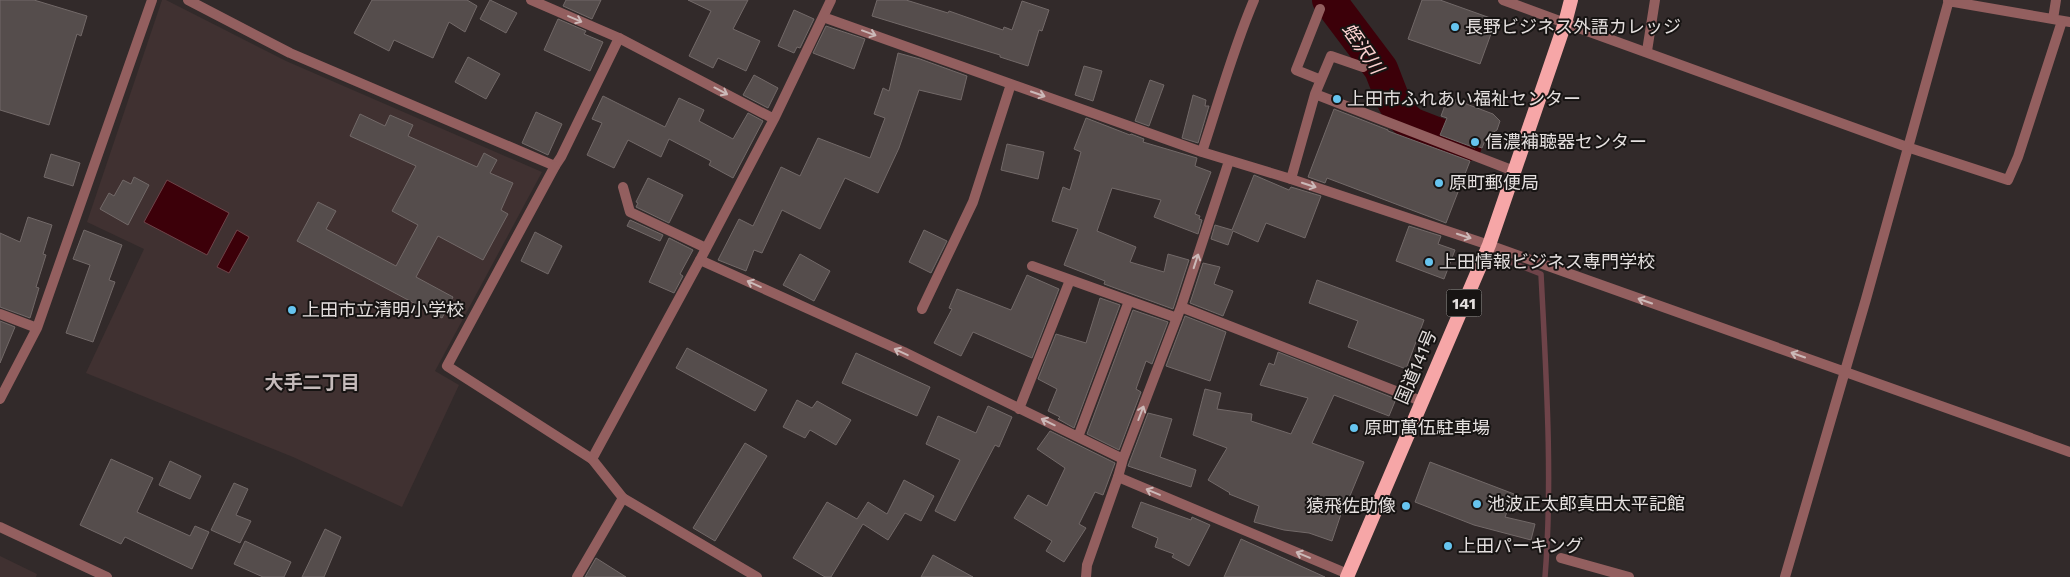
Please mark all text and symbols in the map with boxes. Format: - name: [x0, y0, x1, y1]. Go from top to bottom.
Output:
- one-way arrow: [567, 15, 582, 25]
- place label: 長野ビジネス外語カレッジ: [1465, 16, 1681, 37]
- water label: 蛭沢川: [1337, 18, 1390, 80]
- marker: 長野ビジネス外語カレッジ: [1449, 21, 1461, 33]
- one-way arrow: [861, 29, 876, 38]
- one-way arrow: [713, 87, 728, 96]
- place label: 上田市ふれあい福祉センター: [1347, 88, 1581, 109]
- one-way arrow: [1030, 90, 1046, 99]
- marker: 上田市ふれあい福祉センター: [1331, 93, 1343, 105]
- place label: 信濃補聴器センター: [1485, 131, 1647, 152]
- marker: 信濃補聴器センター: [1469, 136, 1481, 148]
- place label: 原町郵便局: [1449, 172, 1539, 193]
- marker: 原町郵便局: [1433, 177, 1445, 189]
- one-way arrow: [1301, 181, 1317, 190]
- one-way arrow: [1455, 232, 1471, 241]
- place label: 上田情報ビジネス専門学校: [1439, 251, 1655, 272]
- one-way arrow: [1192, 254, 1201, 269]
- marker: 上田情報ビジネス専門学校: [1423, 256, 1435, 268]
- one-way arrow: [747, 279, 762, 289]
- road number: 141: [1446, 290, 1482, 316]
- one-way arrow: [1638, 296, 1653, 305]
- place label: 上田市立清明小学校: [302, 299, 464, 320]
- marker: 上田市立清明小学校: [286, 304, 298, 316]
- street label: 国道141号: [1390, 326, 1441, 407]
- one-way arrow: [894, 346, 909, 356]
- one-way arrow: [1791, 350, 1807, 359]
- district label: 大手二丁目: [264, 371, 360, 394]
- one-way arrow: [1136, 406, 1146, 421]
- one-way arrow: [1041, 417, 1056, 427]
- place label: 原町萬伍駐車場: [1364, 417, 1490, 438]
- marker: 原町萬伍駐車場: [1348, 422, 1360, 434]
- one-way arrow: [1146, 487, 1161, 496]
- place label: 池波正太郎真田太平記館: [1487, 493, 1685, 514]
- place label: 猿飛佐助像: [1306, 495, 1396, 516]
- marker: 池波正太郎真田太平記館: [1471, 498, 1483, 510]
- marker: 猿飛佐助像: [1400, 500, 1412, 512]
- place label: 上田パーキング: [1458, 535, 1583, 556]
- marker: 上田パーキング: [1442, 540, 1454, 552]
- one-way arrow: [1296, 549, 1311, 559]

